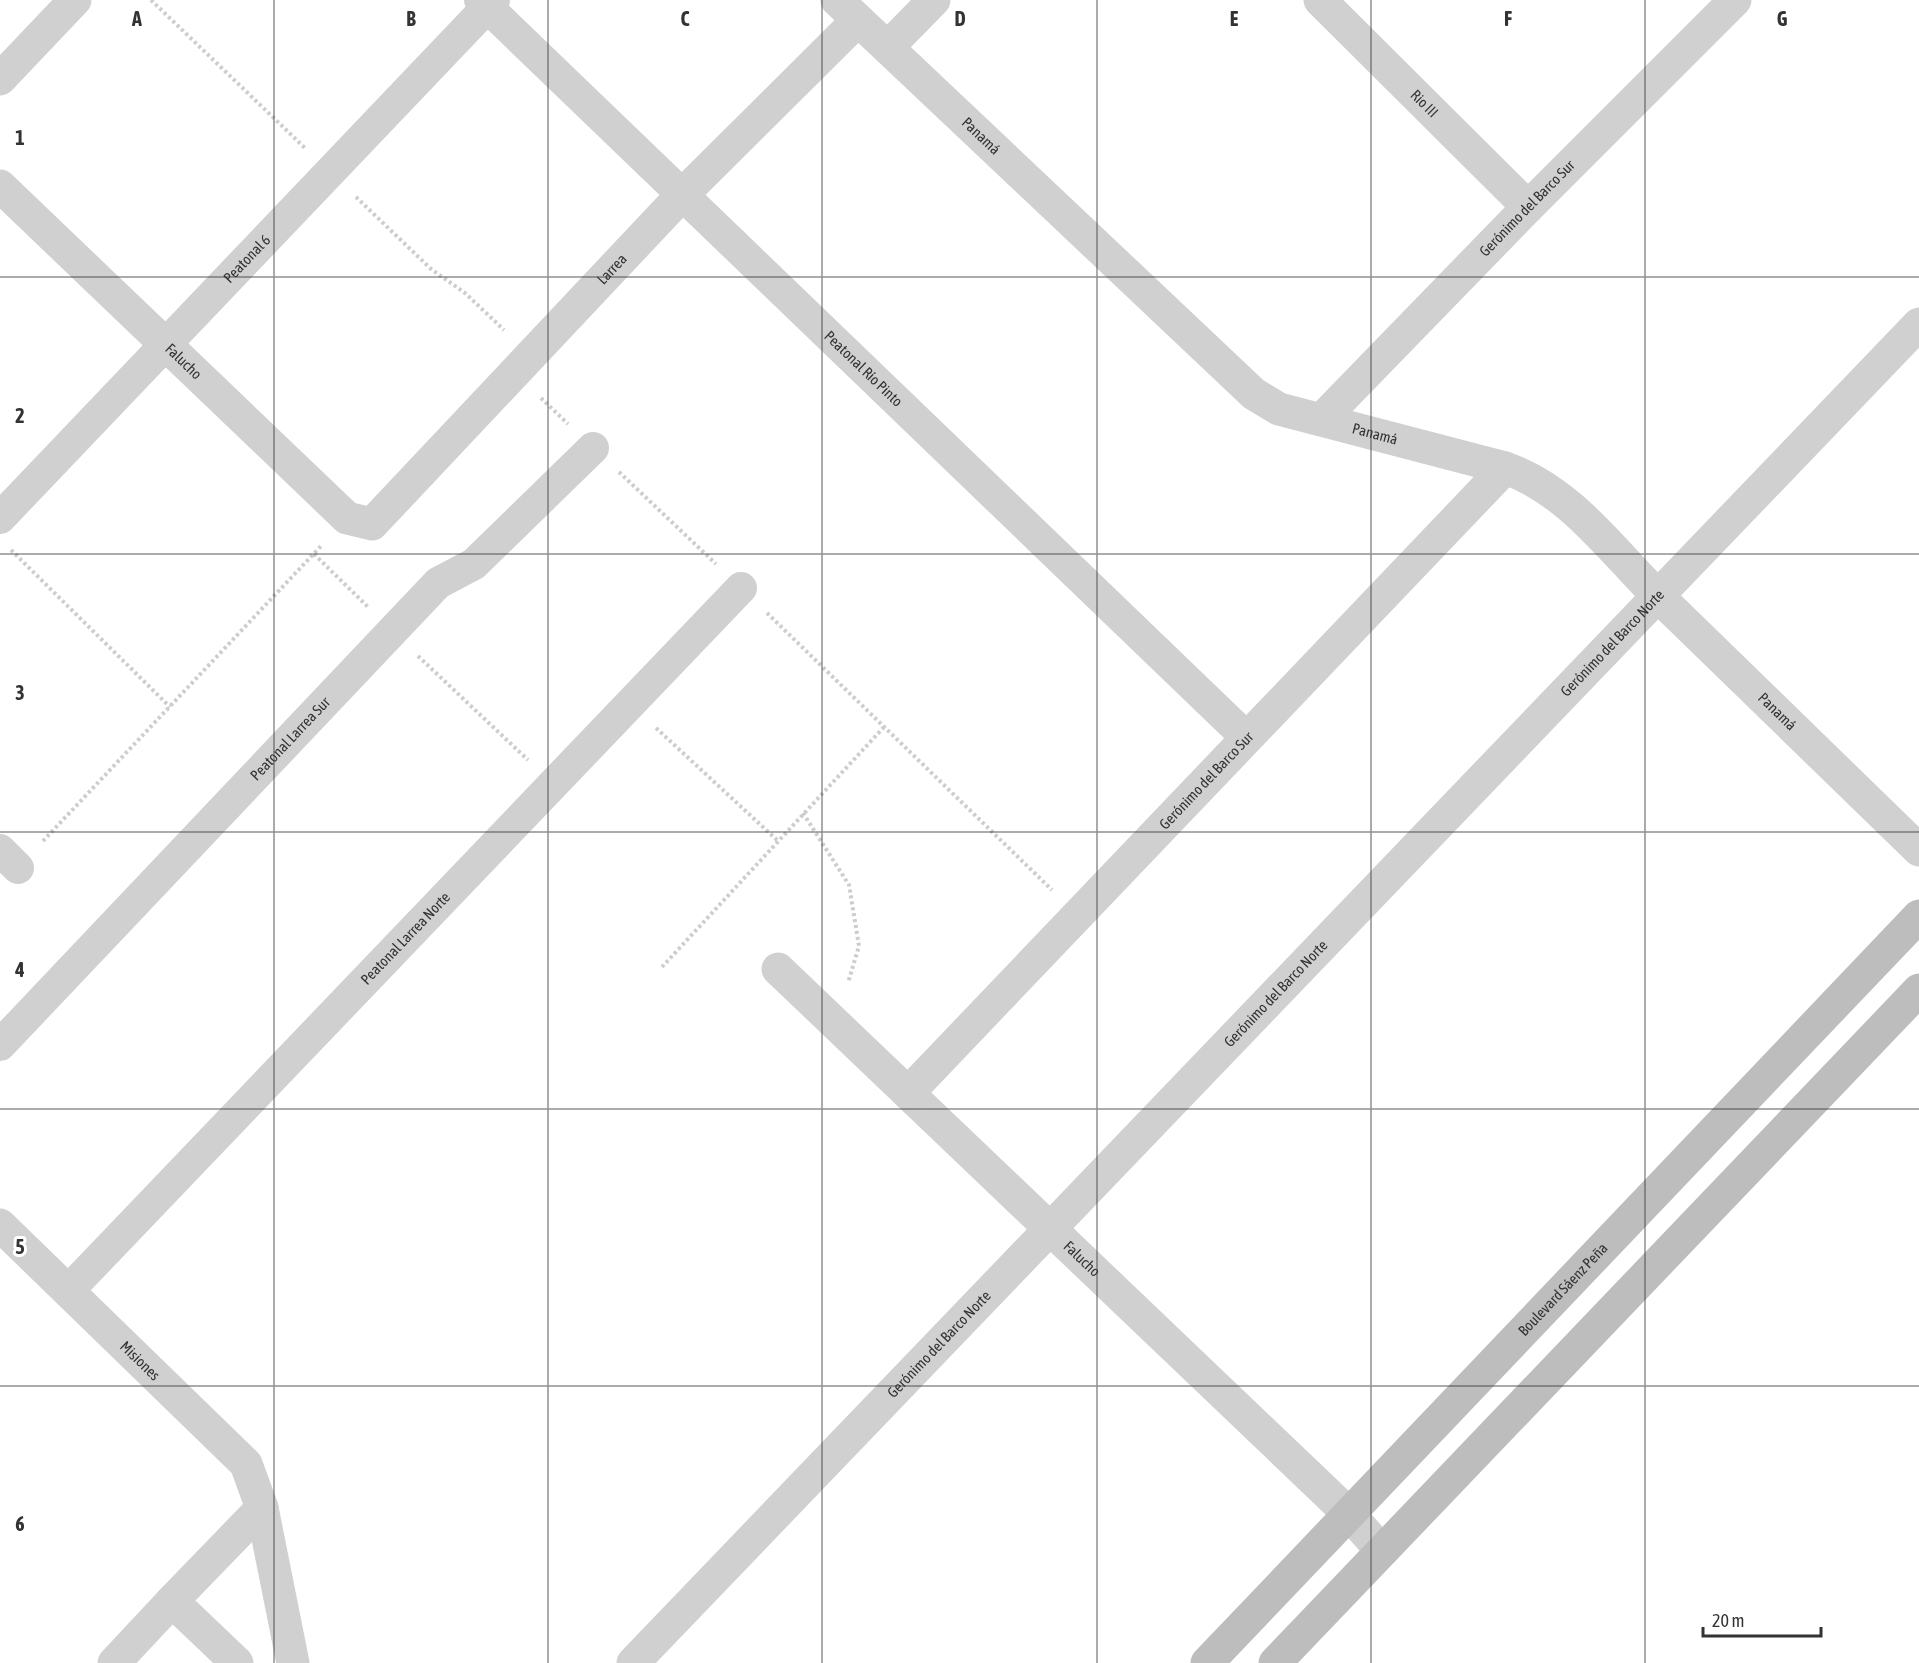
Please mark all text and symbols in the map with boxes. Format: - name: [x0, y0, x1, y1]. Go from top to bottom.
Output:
- text: A: [131, 7, 142, 30]
- text: B: [406, 7, 416, 30]
- text: C: [681, 7, 690, 30]
- text: D: [954, 7, 966, 30]
- text: E: [1230, 7, 1239, 30]
- text: F: [1504, 7, 1512, 30]
- text: G: [1777, 7, 1788, 30]
- street label: Rio III: [1407, 86, 1442, 121]
- street label: Panamá: [959, 114, 1004, 158]
- text: 1: [15, 126, 25, 149]
- street label: Gerónimo del Barco Sur: [1476, 156, 1578, 260]
- street label: Peatonal 6: [220, 231, 273, 286]
- street label: Larrea: [593, 250, 630, 288]
- street label: Peatonal Río Pinto: [821, 327, 906, 410]
- street label: Falucho: [162, 340, 206, 383]
- text: 2: [15, 404, 25, 427]
- street label: Panamá: [1351, 420, 1400, 448]
- street label: Gerónimo del Barco Norte: [1557, 586, 1667, 700]
- text: 3: [15, 681, 25, 704]
- street label: Panamá: [1755, 689, 1800, 733]
- street label: Peatonal Larrea Sur: [247, 693, 334, 783]
- street label: Gerónimo del Barco Sur: [1156, 728, 1257, 832]
- street label: Peatonal Larrea Norte: [357, 888, 453, 988]
- street label: Gerónimo del Barco Norte: [1220, 936, 1331, 1050]
- text: 4: [14, 958, 25, 981]
- text: 5: [15, 1235, 25, 1258]
- street label: Falucho: [1060, 1237, 1104, 1280]
- street label: Boulevard Sáenz Peña: [1515, 1239, 1611, 1339]
- street label: Gerónimo del Barco Norte: [884, 1287, 994, 1401]
- street label: Misiones: [117, 1337, 164, 1384]
- text: 6: [15, 1512, 25, 1535]
- scale bar: [1703, 1600, 1822, 1638]
- text: 20 m: [1712, 1610, 1744, 1631]

